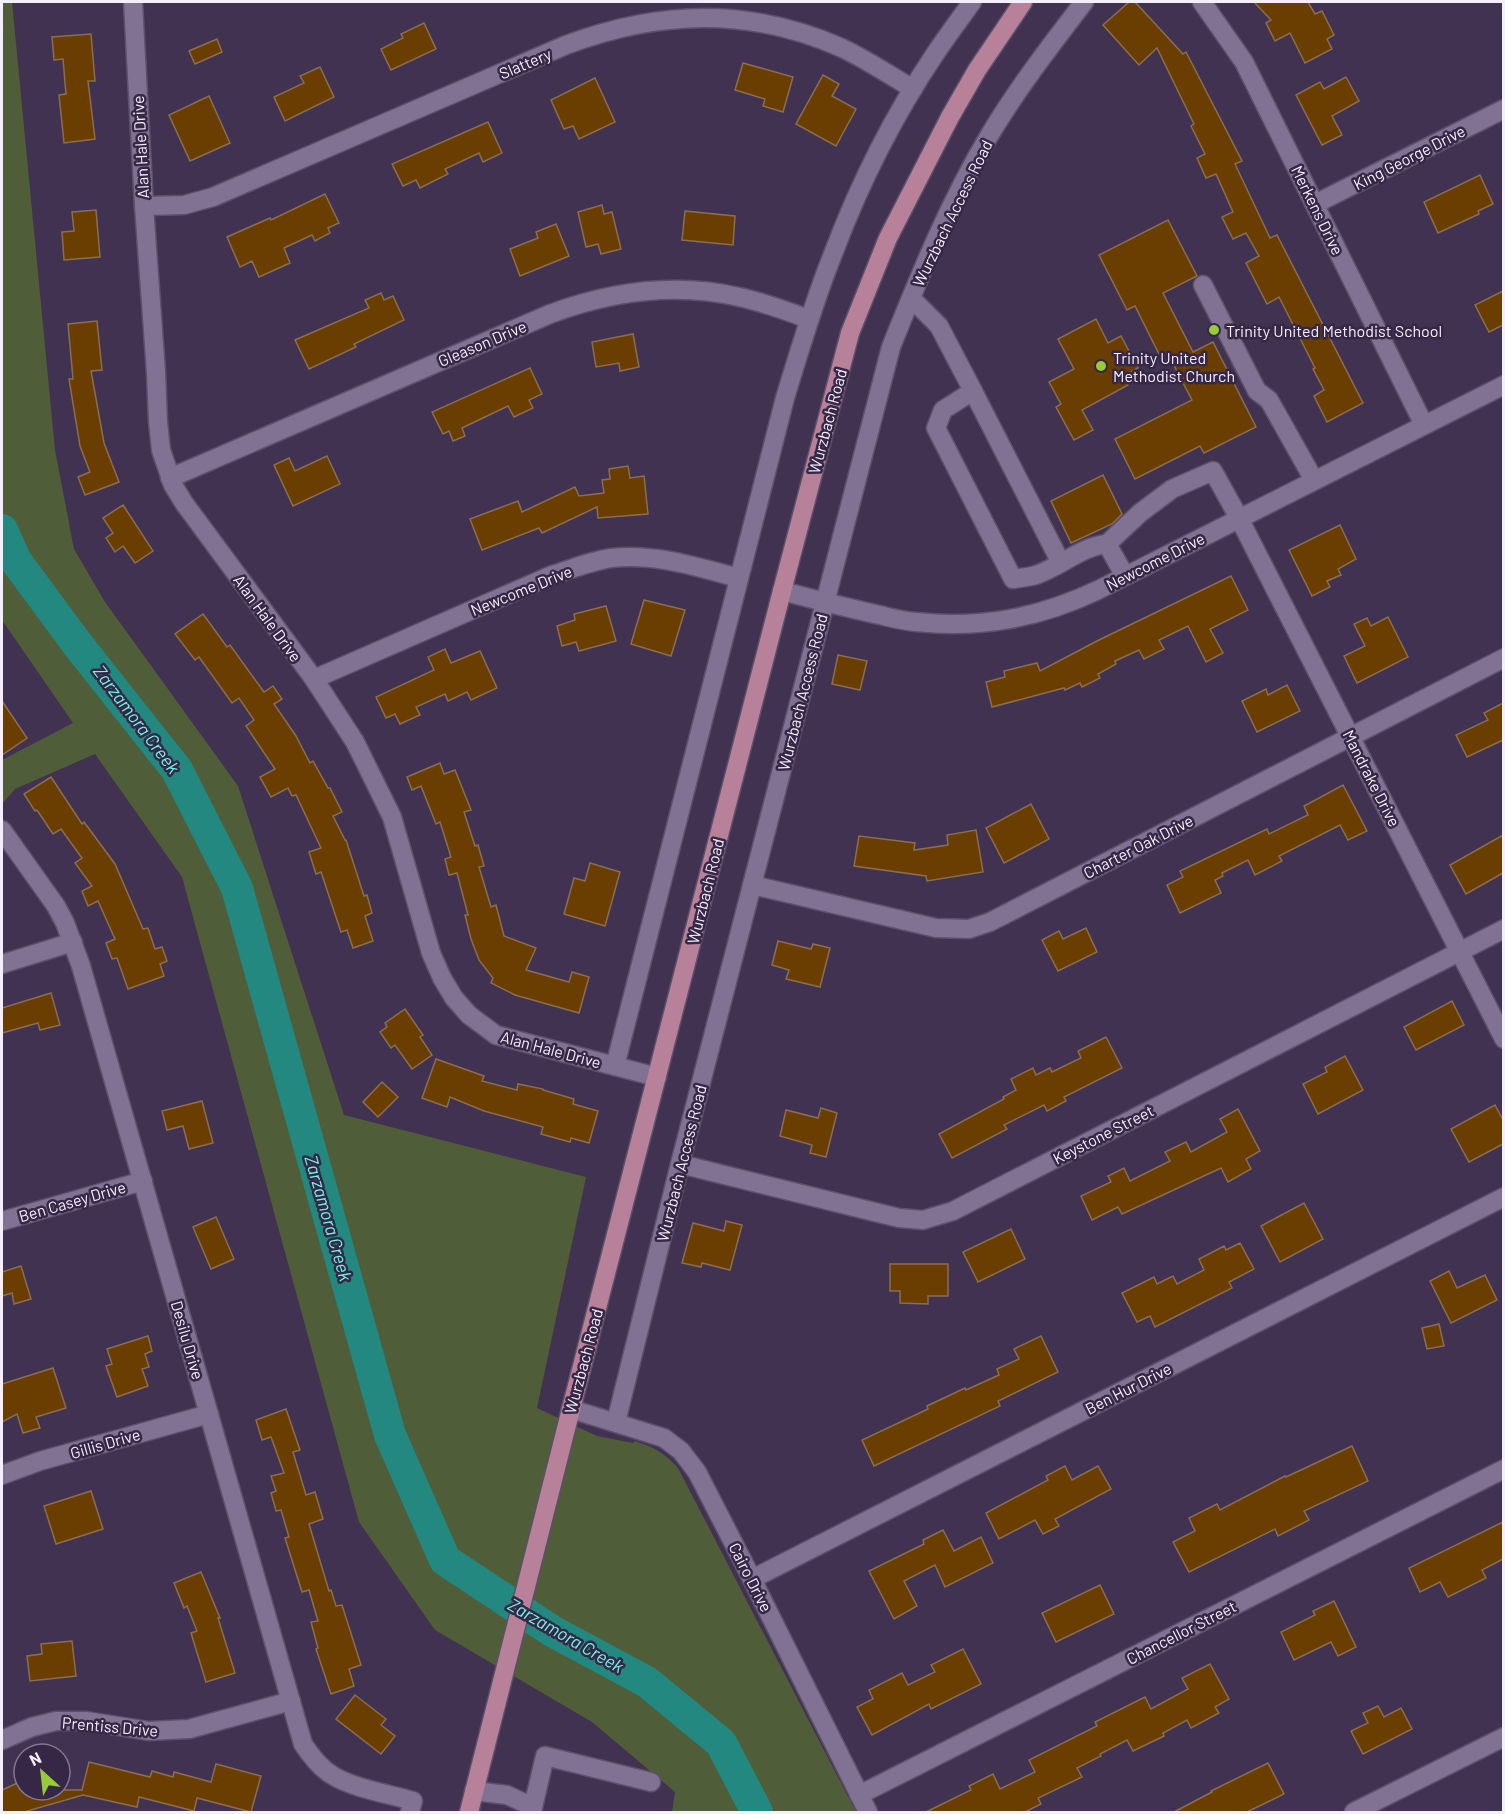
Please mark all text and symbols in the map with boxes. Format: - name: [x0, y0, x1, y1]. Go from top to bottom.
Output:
- street label: Slattery: [496, 43, 554, 82]
- street label: Alan Hale Drive: [128, 95, 152, 199]
- street label: King George Drive: [1350, 121, 1468, 193]
- street label: Wurzbach Access Road: [908, 137, 996, 289]
- street label: Merkens Drive: [1288, 162, 1348, 258]
- street label: Gleason Drive: [435, 316, 529, 370]
- place label: Trinity United Methodist School: [1226, 321, 1442, 340]
- marker: Trinity United Methodist School: [1207, 323, 1221, 337]
- place label: Trinity United Methodist Church: [1113, 348, 1235, 385]
- marker: Trinity United Methodist Church: [1094, 359, 1108, 373]
- street label: Wurzbach Road: [804, 366, 850, 476]
- street label: Newcome Drive: [1103, 528, 1207, 594]
- street label: Newcome Drive: [467, 561, 575, 619]
- street label: Alan Hale Drive: [230, 571, 306, 665]
- street label: Wurzbach Access Road: [773, 612, 831, 772]
- water label: Zarzamora Creek: [89, 660, 185, 778]
- street label: Mandrake Drive: [1339, 726, 1405, 830]
- street label: Charter Oak Drive: [1080, 810, 1196, 882]
- street label: Wurzbach Road: [683, 836, 727, 946]
- street label: Alan Hale Drive: [499, 1026, 603, 1072]
- street label: Wurzbach Access Road: [652, 1083, 710, 1243]
- street label: Keystone Street: [1049, 1100, 1157, 1168]
- water label: Zarzamora Creek: [301, 1152, 358, 1284]
- street label: Ben Casey Drive: [16, 1177, 128, 1225]
- street label: Desilu Drive: [168, 1298, 208, 1382]
- street label: Wurzbach Road: [560, 1306, 606, 1416]
- street label: Ben Hur Drive: [1082, 1358, 1174, 1418]
- street label: Gillis Drive: [68, 1424, 142, 1462]
- street label: Cairo Drive: [725, 1539, 777, 1615]
- water label: Zarzamora Creek: [504, 1593, 628, 1677]
- street label: Chancellor Street: [1123, 1596, 1239, 1668]
- street label: Prentiss Drive: [61, 1712, 159, 1740]
- north arrow: [12, 1742, 72, 1802]
- text: N: [26, 1747, 44, 1769]

